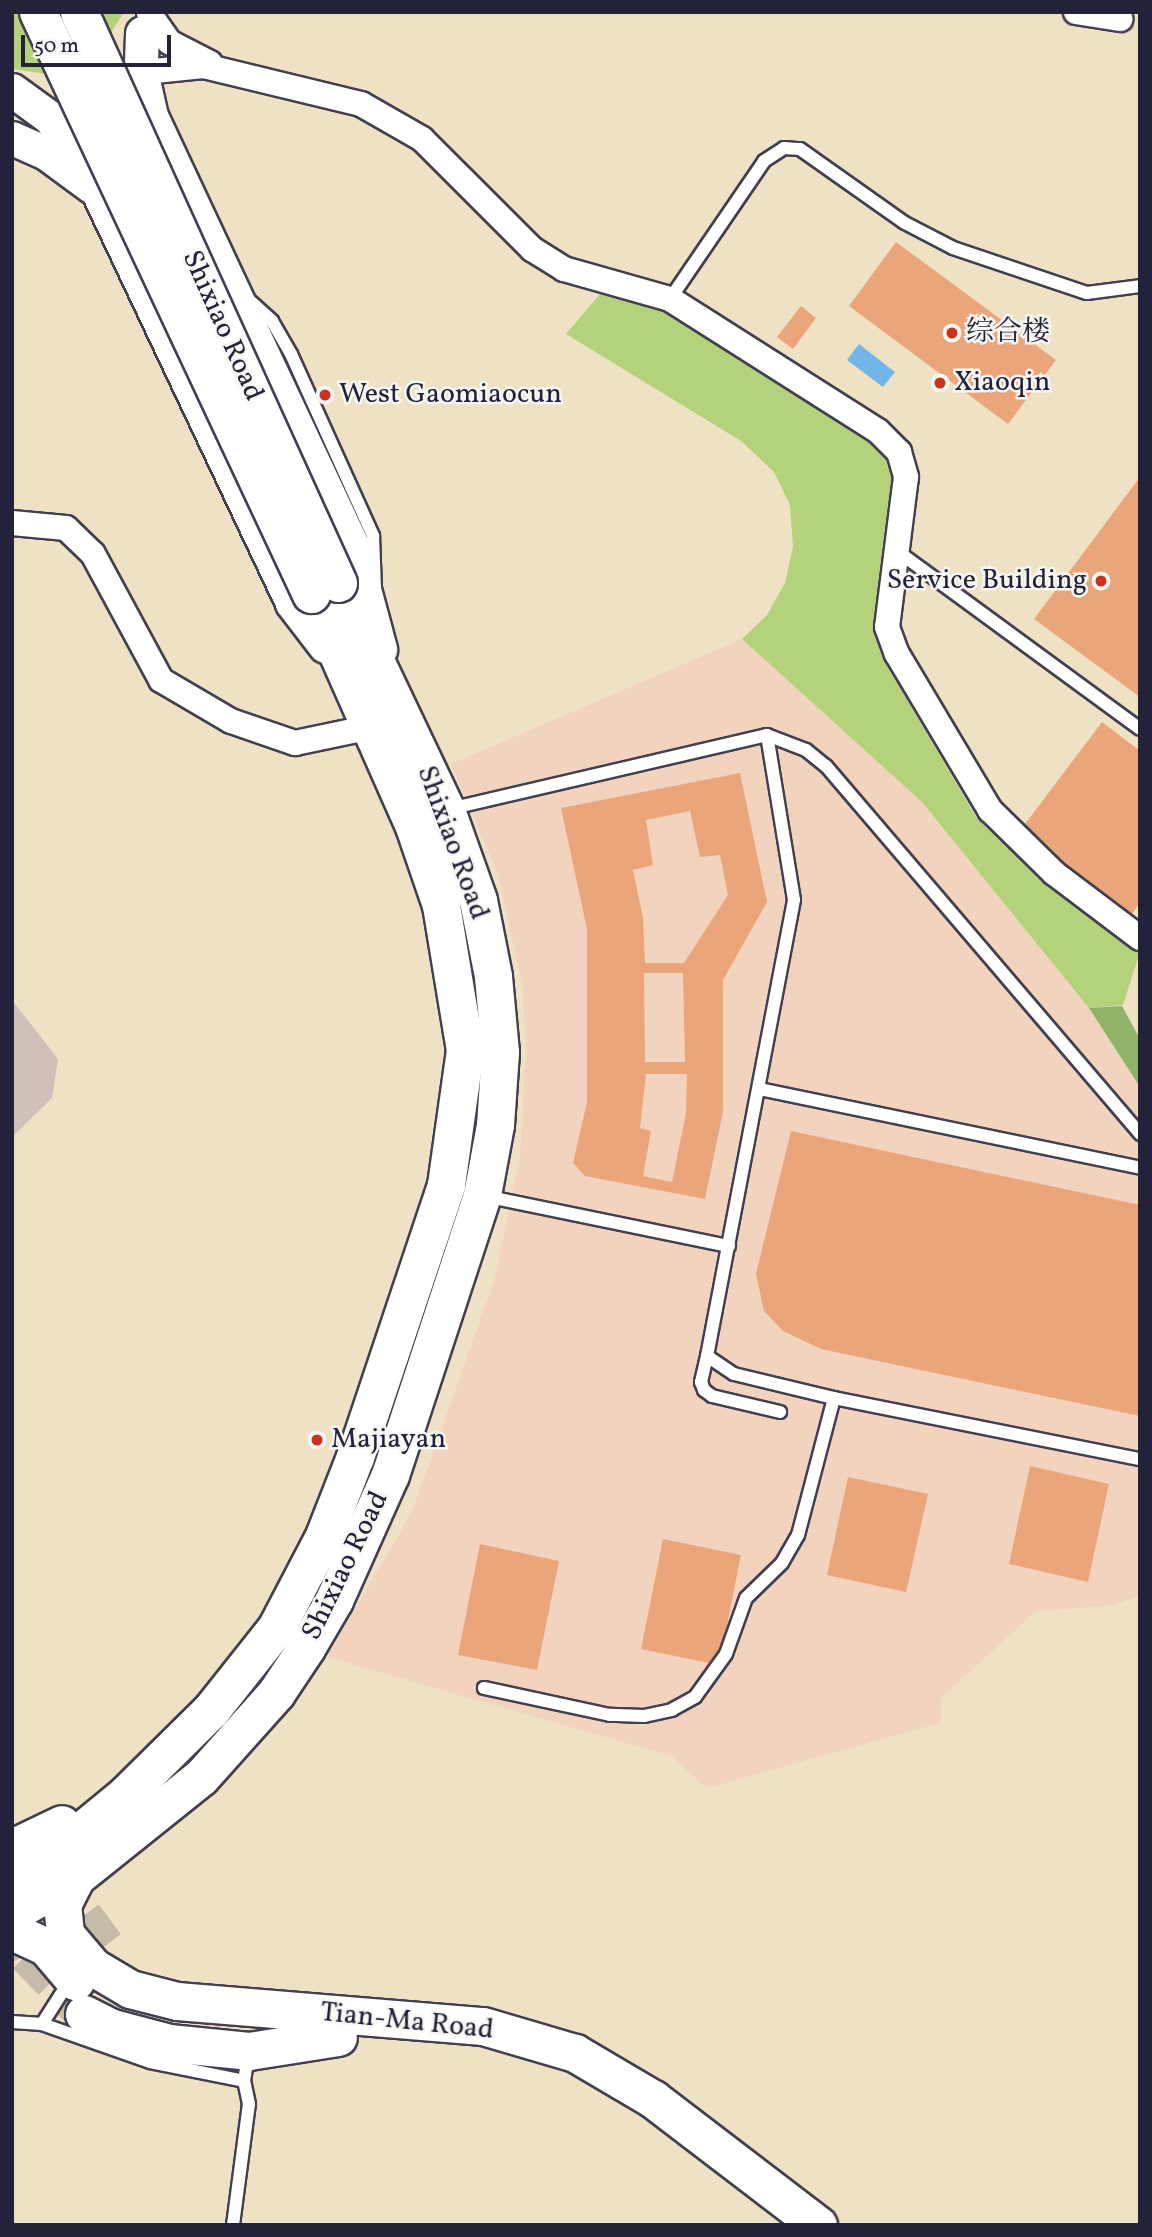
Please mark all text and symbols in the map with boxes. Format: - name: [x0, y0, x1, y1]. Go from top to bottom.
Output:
- scale bar: [24, 21, 175, 65]
- text: 50 m: [34, 32, 79, 61]
- street label: Shixiao Road: [174, 246, 270, 406]
- place label: 综合楼: [966, 316, 1050, 350]
- marker: 综合楼: [944, 325, 960, 341]
- place label: Xiaoqin: [954, 366, 1050, 400]
- marker: Xiaoqin: [932, 375, 948, 391]
- place label: West Gaomiaocun: [339, 378, 562, 412]
- marker: West Gaomiaocun: [317, 387, 333, 403]
- place label: Service Building: [887, 564, 1087, 598]
- marker: Service Building: [1093, 573, 1109, 589]
- street label: Shixiao Road: [409, 761, 495, 925]
- place label: Majiayan: [331, 1423, 446, 1457]
- marker: Majiayan: [309, 1432, 325, 1448]
- street label: Shixiao Road: [296, 1486, 396, 1646]
- street label: Tian-Ma Road: [319, 1996, 495, 2048]

